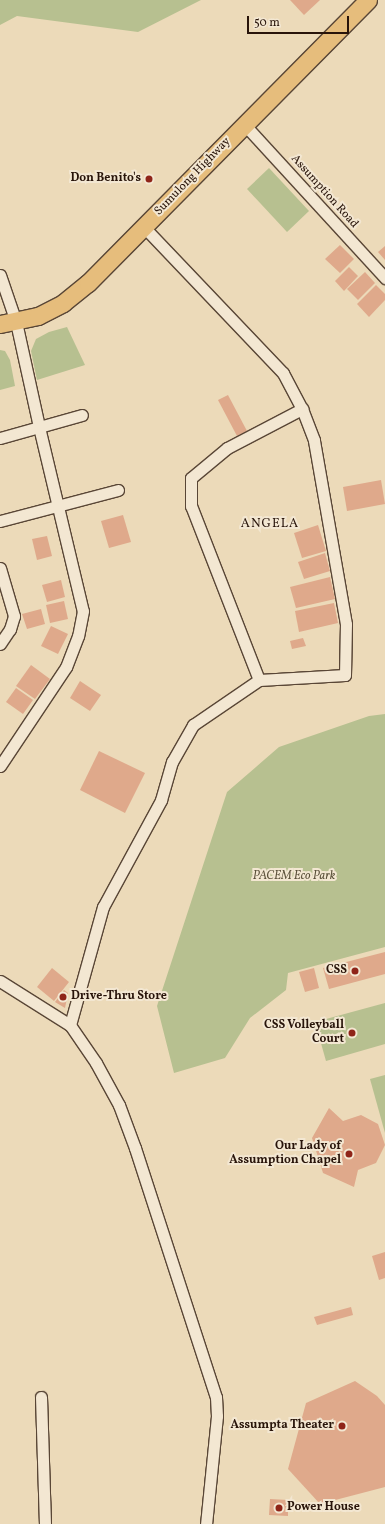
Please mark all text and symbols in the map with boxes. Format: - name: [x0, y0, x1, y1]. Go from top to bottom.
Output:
- scale bar: [249, 8, 351, 34]
- text: 50 m: [254, 15, 280, 31]
- street label: Sumulong Highway: [152, 135, 234, 219]
- street label: Assumption Road: [287, 152, 361, 232]
- place label: Don Benito's: [70, 172, 141, 186]
- marker: Don Benito's: [144, 174, 154, 184]
- district label: ANGELA: [241, 516, 299, 532]
- park label: PACEM Eco Park: [253, 870, 335, 884]
- place label: CSS: [326, 964, 347, 978]
- marker: CSS: [350, 966, 360, 976]
- place label: Drive-Thru Store: [71, 990, 167, 1004]
- marker: Drive-Thru Store: [58, 992, 68, 1002]
- place label: CSS Volleyball Court: [264, 1019, 344, 1047]
- marker: CSS Volleyball Court: [347, 1028, 357, 1038]
- place label: Our Lady of Assumption Chapel: [229, 1140, 341, 1168]
- marker: Our Lady of Assumption Chapel: [344, 1149, 354, 1159]
- place label: Assumpta Theater: [230, 1419, 334, 1433]
- marker: Assumpta Theater: [337, 1421, 347, 1431]
- place label: Power House: [287, 1501, 360, 1515]
- marker: Power House: [274, 1503, 284, 1513]

